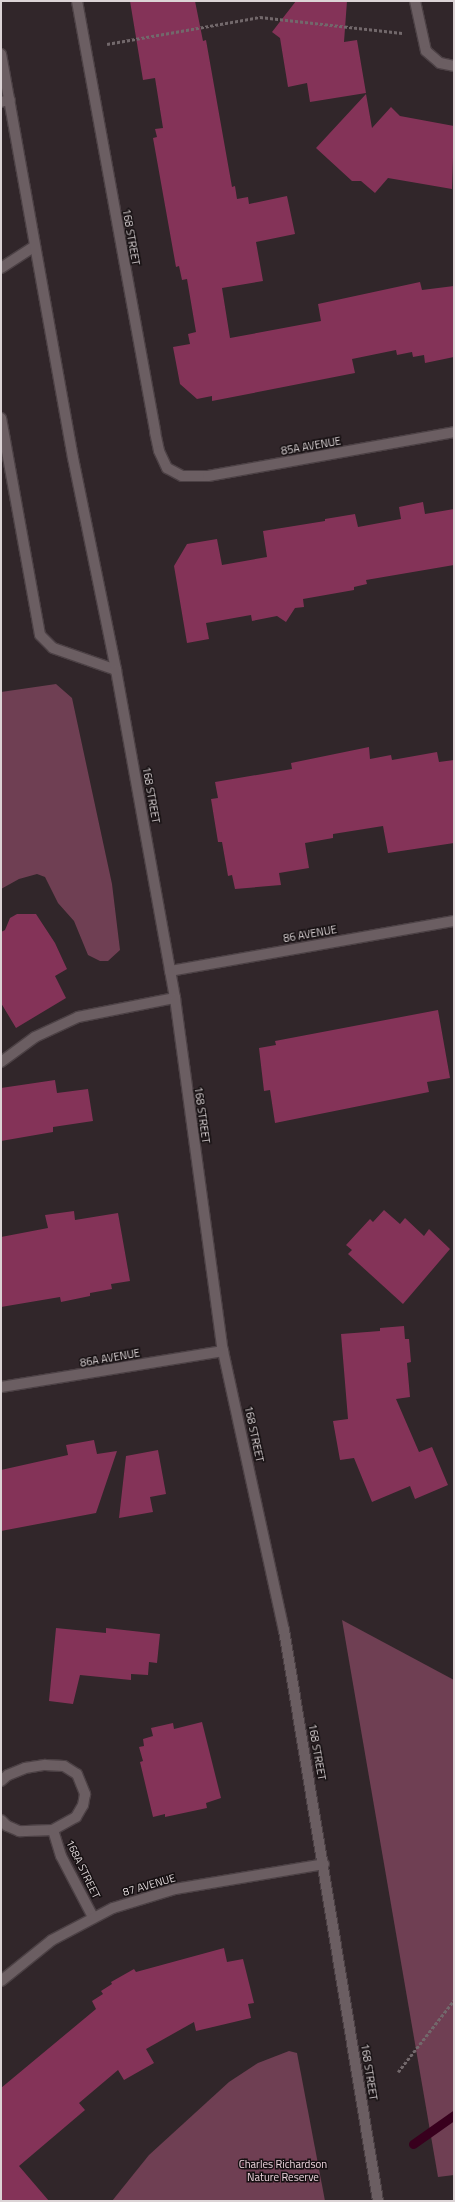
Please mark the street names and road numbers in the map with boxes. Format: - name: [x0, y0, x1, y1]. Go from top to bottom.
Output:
- street label: 168 STREET: [120, 208, 142, 266]
- street label: 85A AVENUE: [280, 434, 342, 458]
- street label: 168 STREET: [140, 766, 162, 824]
- street label: 86 AVENUE: [282, 923, 338, 945]
- street label: 168 STREET: [191, 1086, 213, 1144]
- street label: 86A AVENUE: [79, 1346, 141, 1370]
- street label: 168 STREET: [242, 1405, 266, 1463]
- street label: 168 STREET: [306, 1723, 328, 1781]
- street label: 168A STREET: [63, 1837, 103, 1901]
- street label: 87 AVENUE: [121, 1871, 177, 1899]
- street label: 168 STREET: [358, 2043, 380, 2101]

